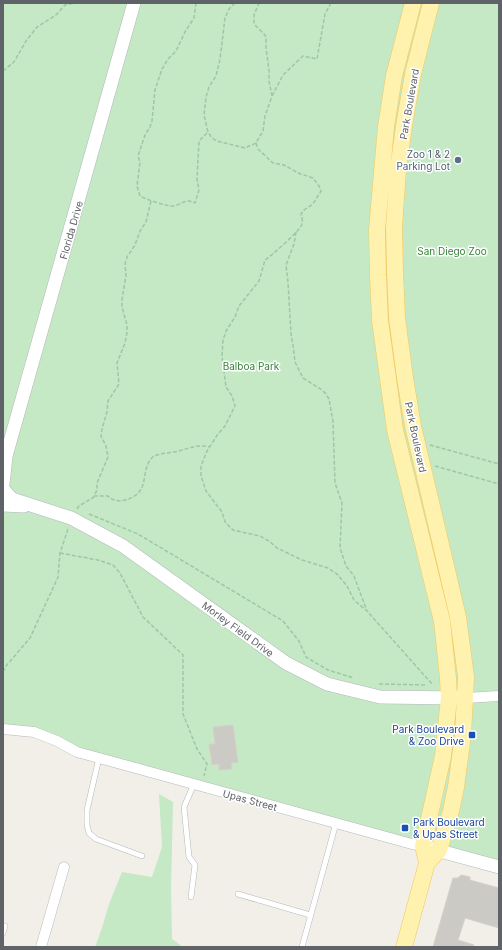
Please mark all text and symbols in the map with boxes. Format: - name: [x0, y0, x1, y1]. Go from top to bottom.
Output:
- street label: Park Boulevard: [397, 68, 421, 140]
- place label: Zoo 1 & 2 Parking Lot: [396, 148, 451, 172]
- marker: Zoo 1 & 2 Parking Lot: [453, 155, 463, 165]
- street label: Florida Drive: [57, 199, 85, 261]
- park label: San Diego Zoo: [417, 245, 487, 257]
- park label: Balboa Park: [223, 360, 280, 372]
- street label: Park Boulevard: [403, 401, 429, 473]
- street label: Morley Field Drive: [200, 599, 276, 659]
- place label: Park Boulevard & Zoo Drive: [392, 723, 464, 747]
- marker: Park Boulevard & Zoo Drive: [467, 730, 477, 740]
- street label: Upas Street: [222, 787, 279, 813]
- place label: Park Boulevard & Upas Street: [413, 816, 485, 840]
- marker: Park Boulevard & Upas Street: [400, 823, 410, 833]

